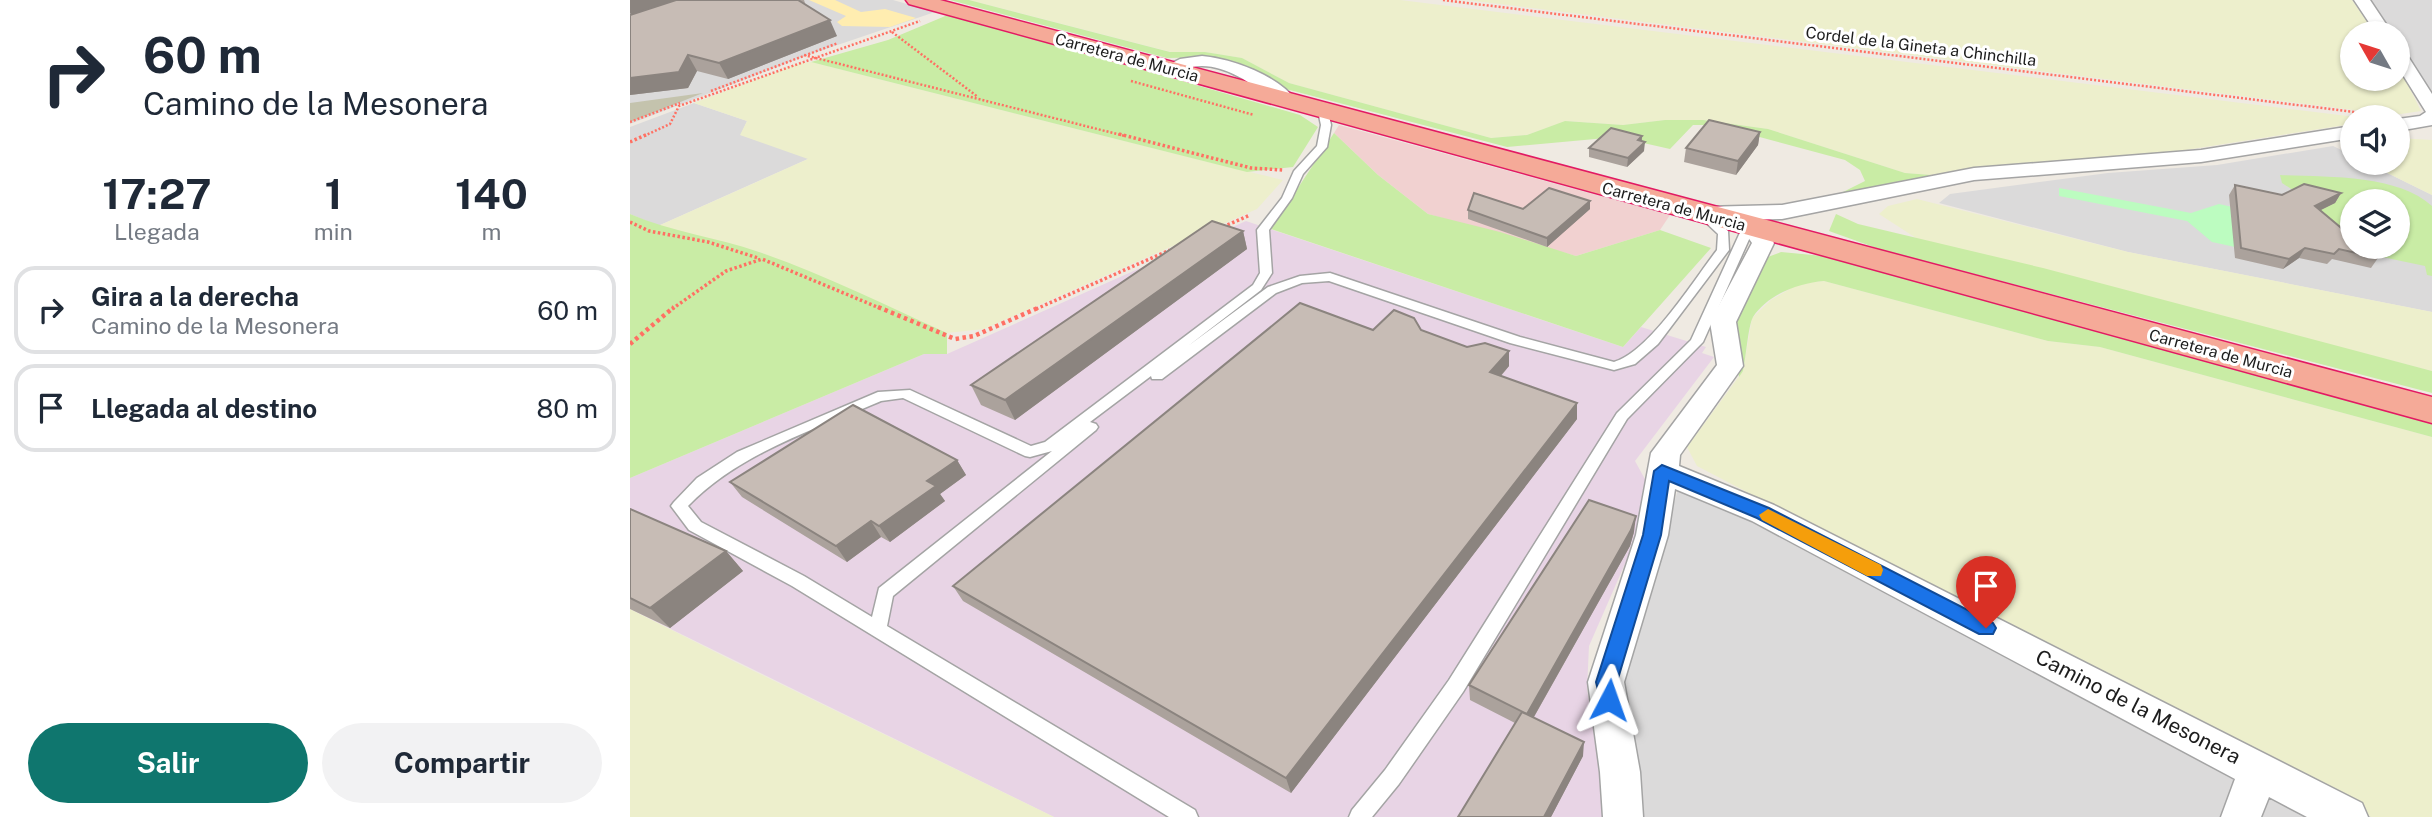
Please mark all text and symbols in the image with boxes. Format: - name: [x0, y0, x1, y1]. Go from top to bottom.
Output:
- north arrow: [2340, 21, 2410, 91]
- map controls: [2340, 21, 2410, 259]
- street label: Cordel de la Gineta a Chinchilla: [1805, 23, 2037, 70]
- text: 60 m: [143, 26, 262, 84]
- icon: right: [28, 28, 119, 119]
- street label: Carretera de Murcia: [1053, 29, 1201, 86]
- text: Camino de la Mesonera: [143, 85, 488, 122]
- button: sound: [2340, 105, 2410, 175]
- text: 17:27: [102, 169, 212, 218]
- text: 1: [324, 169, 342, 218]
- text: 140: [455, 169, 528, 218]
- street label: Carretera de Murcia: [1600, 178, 1748, 235]
- button: layers: [2340, 189, 2410, 259]
- text: Llegada: [114, 218, 200, 245]
- text: min: [314, 218, 353, 245]
- text: m: [481, 218, 501, 245]
- text: Gira a la derecha: [91, 281, 299, 312]
- icon: right: [32, 291, 70, 329]
- text: 60 m: [537, 295, 598, 326]
- text: Camino de la Mesonera: [91, 312, 339, 339]
- street label: Carretera de Murcia: [2147, 325, 2295, 382]
- icon: arrive: [32, 389, 70, 427]
- text: Llegada al destino: [91, 393, 317, 424]
- text: 80 m: [537, 393, 598, 424]
- pin: [1956, 556, 2016, 628]
- icon: arrive: [1967, 567, 2005, 605]
- street label: Camino de la Mesonera: [2032, 644, 2245, 769]
- position arrow: [1572, 663, 1646, 737]
- button: Salir: [28, 723, 308, 803]
- button: Compartir: [322, 723, 602, 803]

